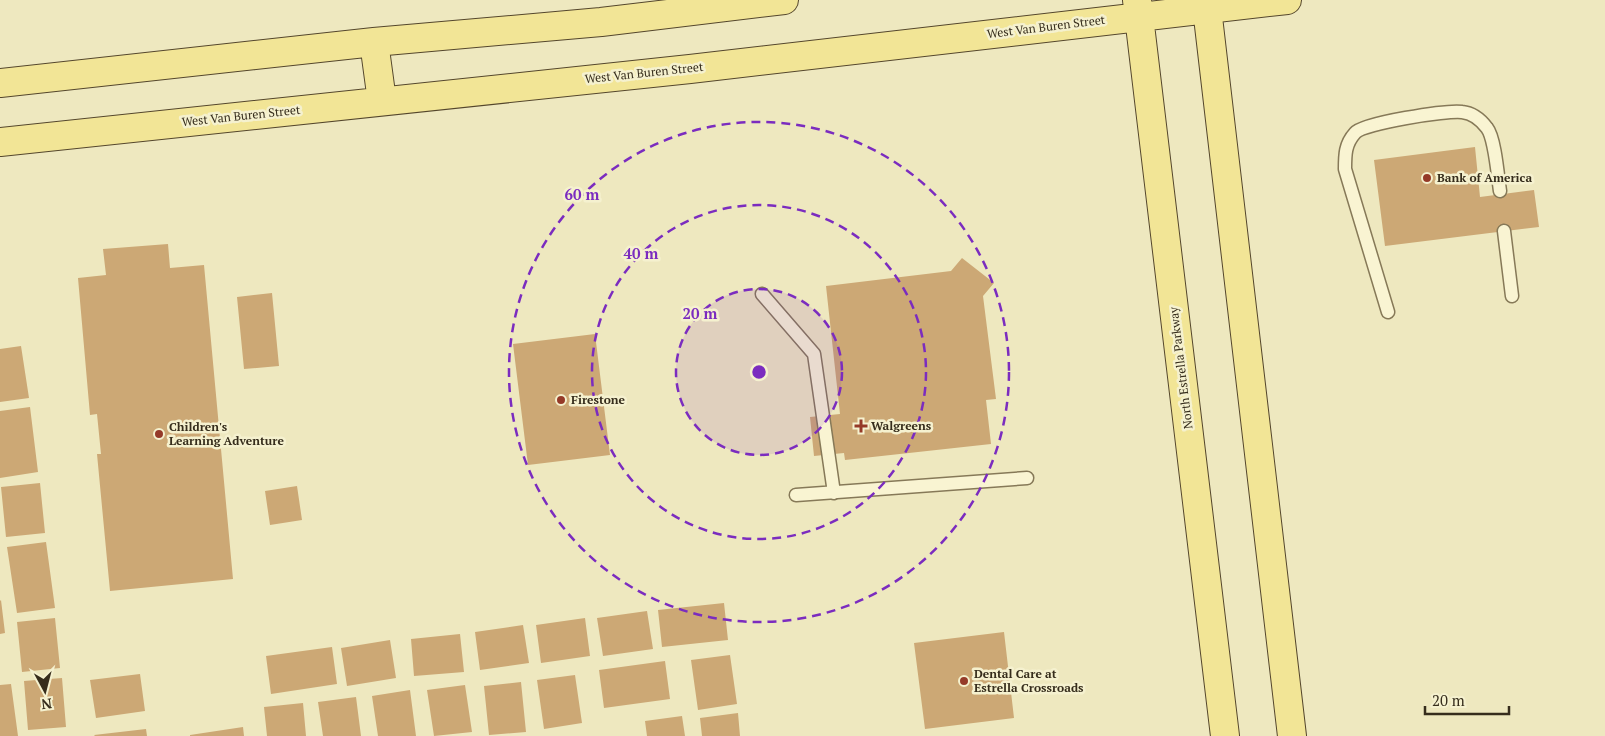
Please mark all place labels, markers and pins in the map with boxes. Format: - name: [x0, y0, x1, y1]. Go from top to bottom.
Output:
- place label: Bank of America: [1437, 170, 1532, 185]
- marker: Bank of America: [1421, 172, 1433, 184]
- centre of rings: [750, 363, 768, 381]
- place label: Firestone: [571, 392, 626, 407]
- marker: Firestone: [555, 394, 567, 406]
- place label: Walgreens: [871, 418, 932, 433]
- place label: Children's Learning Adventure: [169, 419, 284, 448]
- marker: Walgreens: [855, 420, 867, 432]
- marker: Children's Learning Adventure: [153, 428, 165, 440]
- place label: Dental Care at Estrella Crossroads: [974, 666, 1084, 695]
- marker: Dental Care at Estrella Crossroads: [958, 675, 970, 687]

